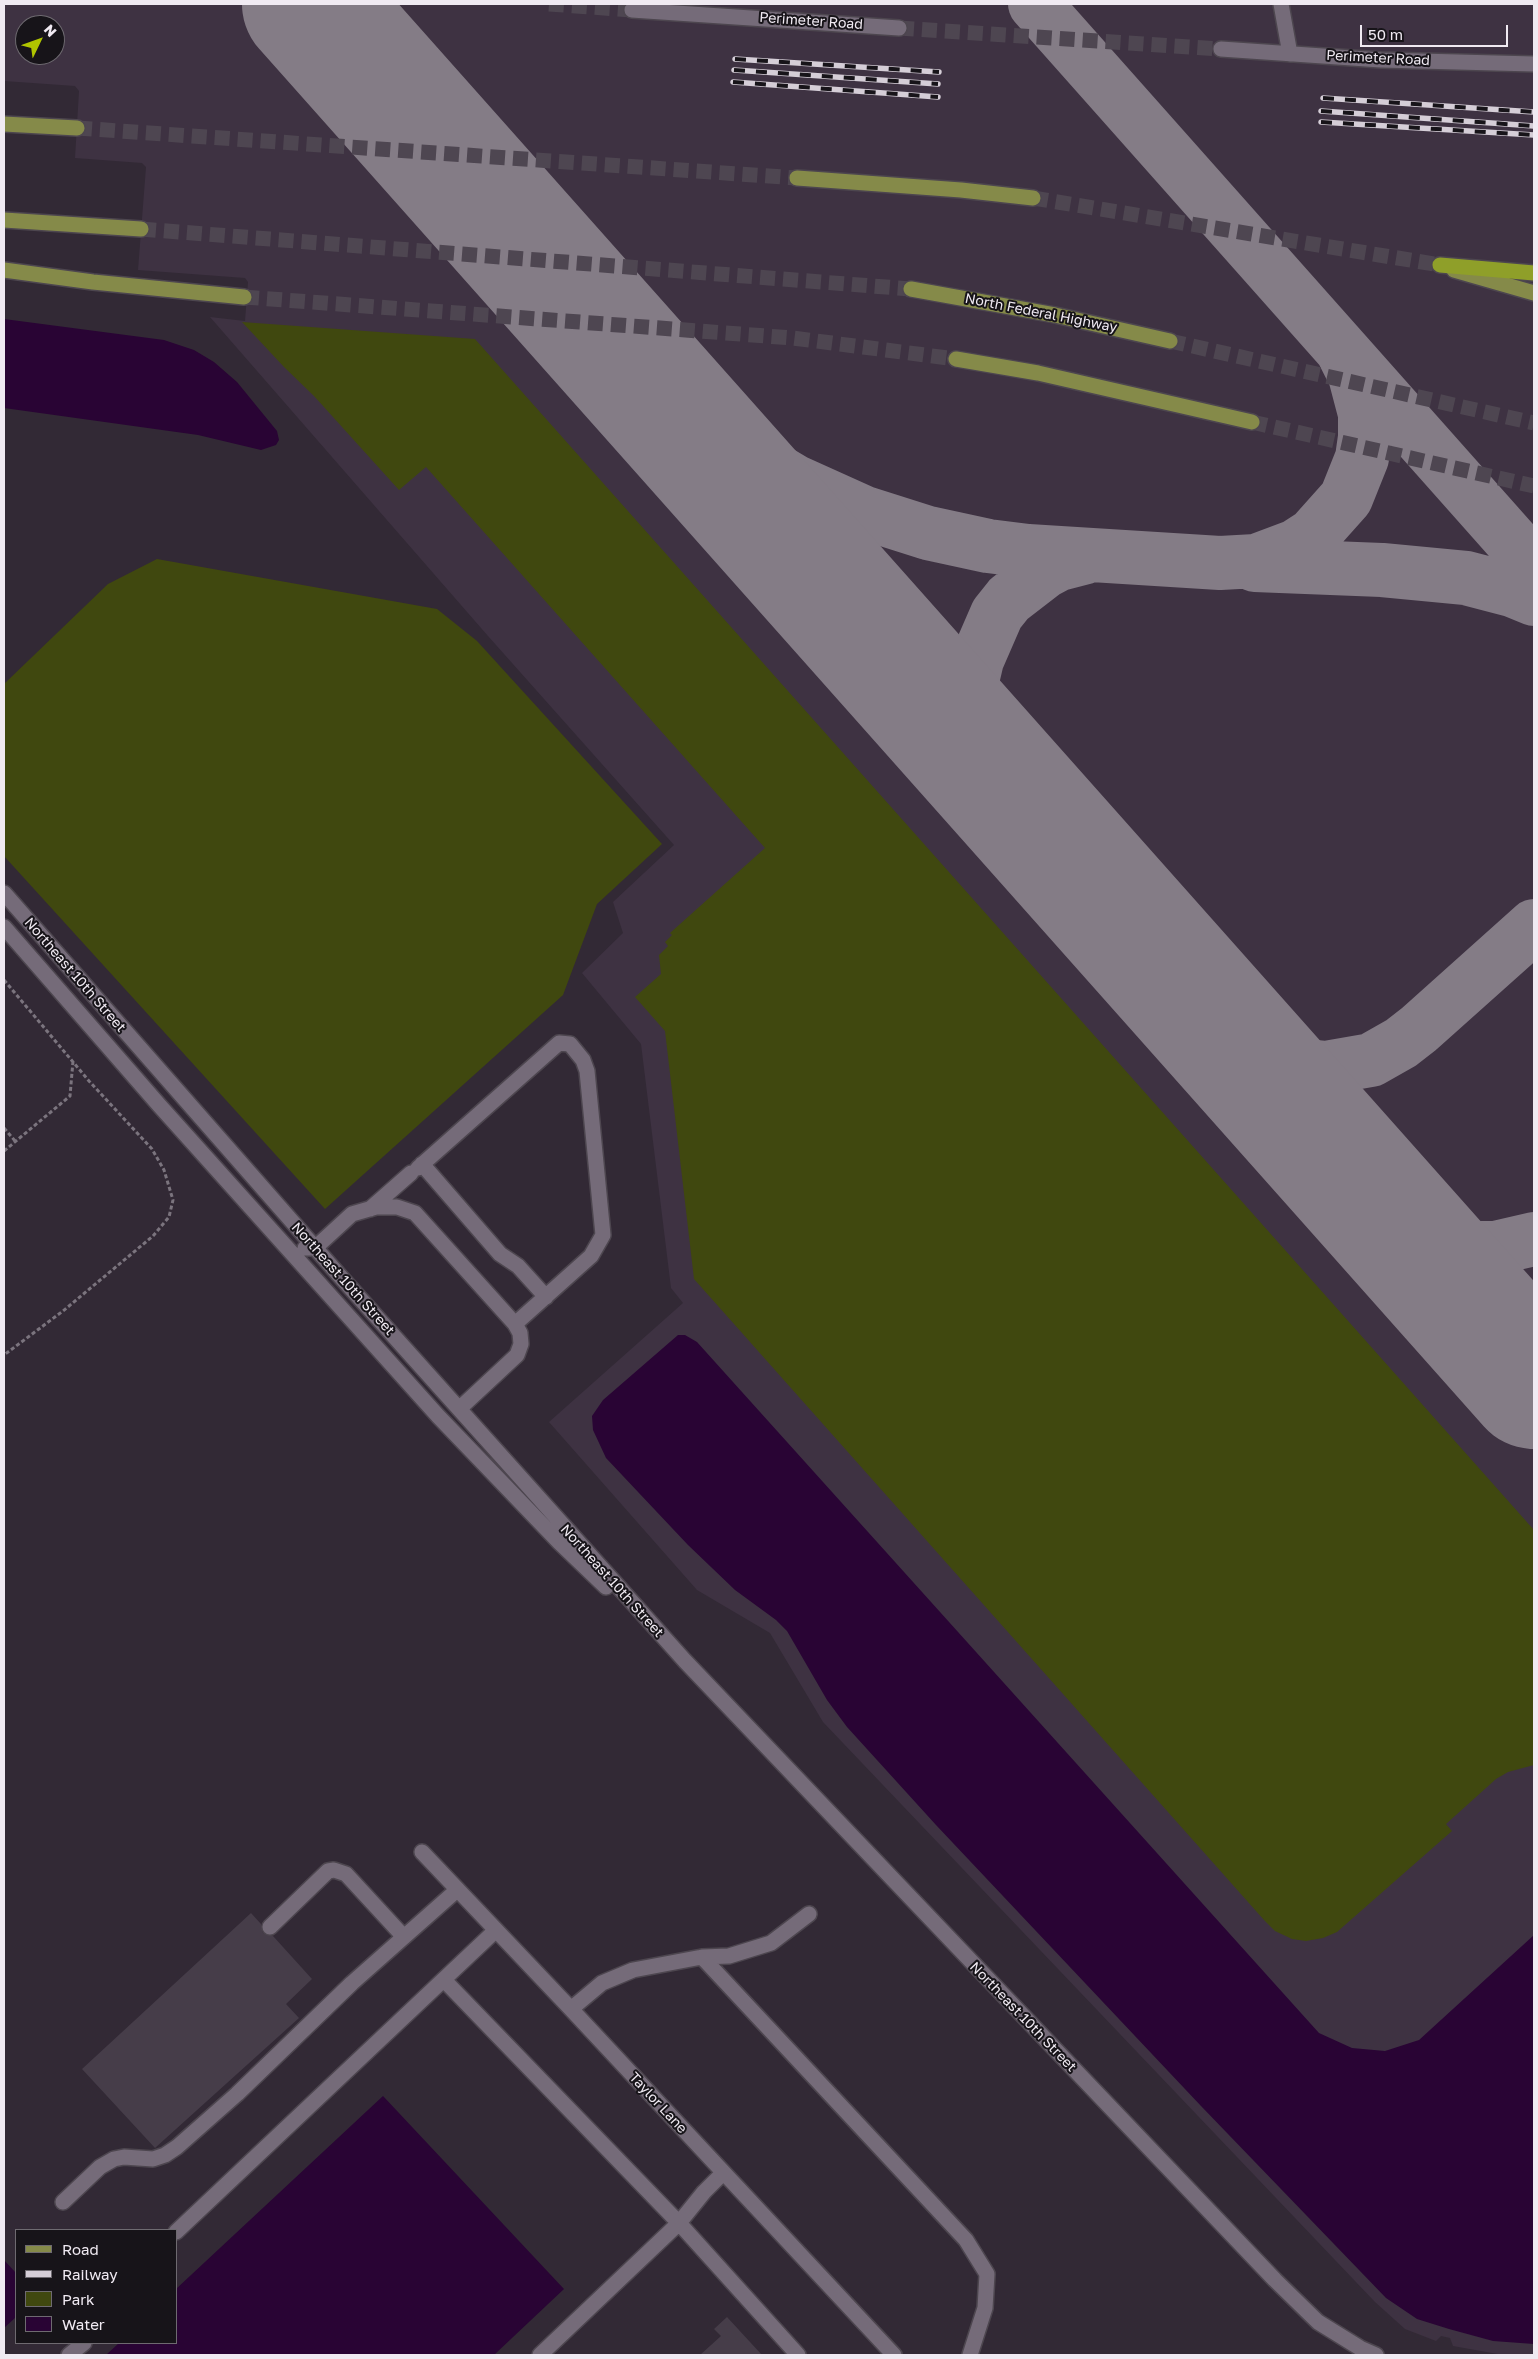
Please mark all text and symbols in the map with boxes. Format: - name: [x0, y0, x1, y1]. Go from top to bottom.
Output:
- street label: Perimeter Road: [759, 9, 863, 33]
- north arrow: [15, 15, 65, 65]
- scale bar: [1363, 15, 1510, 47]
- text: N: [41, 21, 61, 40]
- text: 50 m: [1368, 25, 1403, 43]
- street label: Perimeter Road: [1326, 47, 1430, 69]
- street label: North Federal Highway: [963, 290, 1119, 336]
- street label: Northeast 10th Street: [21, 914, 129, 1036]
- street label: Northeast 10th Street: [288, 1219, 398, 1339]
- street label: Northeast 10th Street: [557, 1521, 667, 1641]
- street label: Northeast 10th Street: [966, 1959, 1080, 2075]
- street label: Taylor Lane: [625, 2069, 691, 2137]
- legend: [15, 2229, 178, 2344]
- text: Road: [62, 2240, 99, 2258]
- text: Railway: [62, 2265, 118, 2283]
- text: Park: [62, 2290, 94, 2308]
- text: Water: [62, 2315, 105, 2333]

